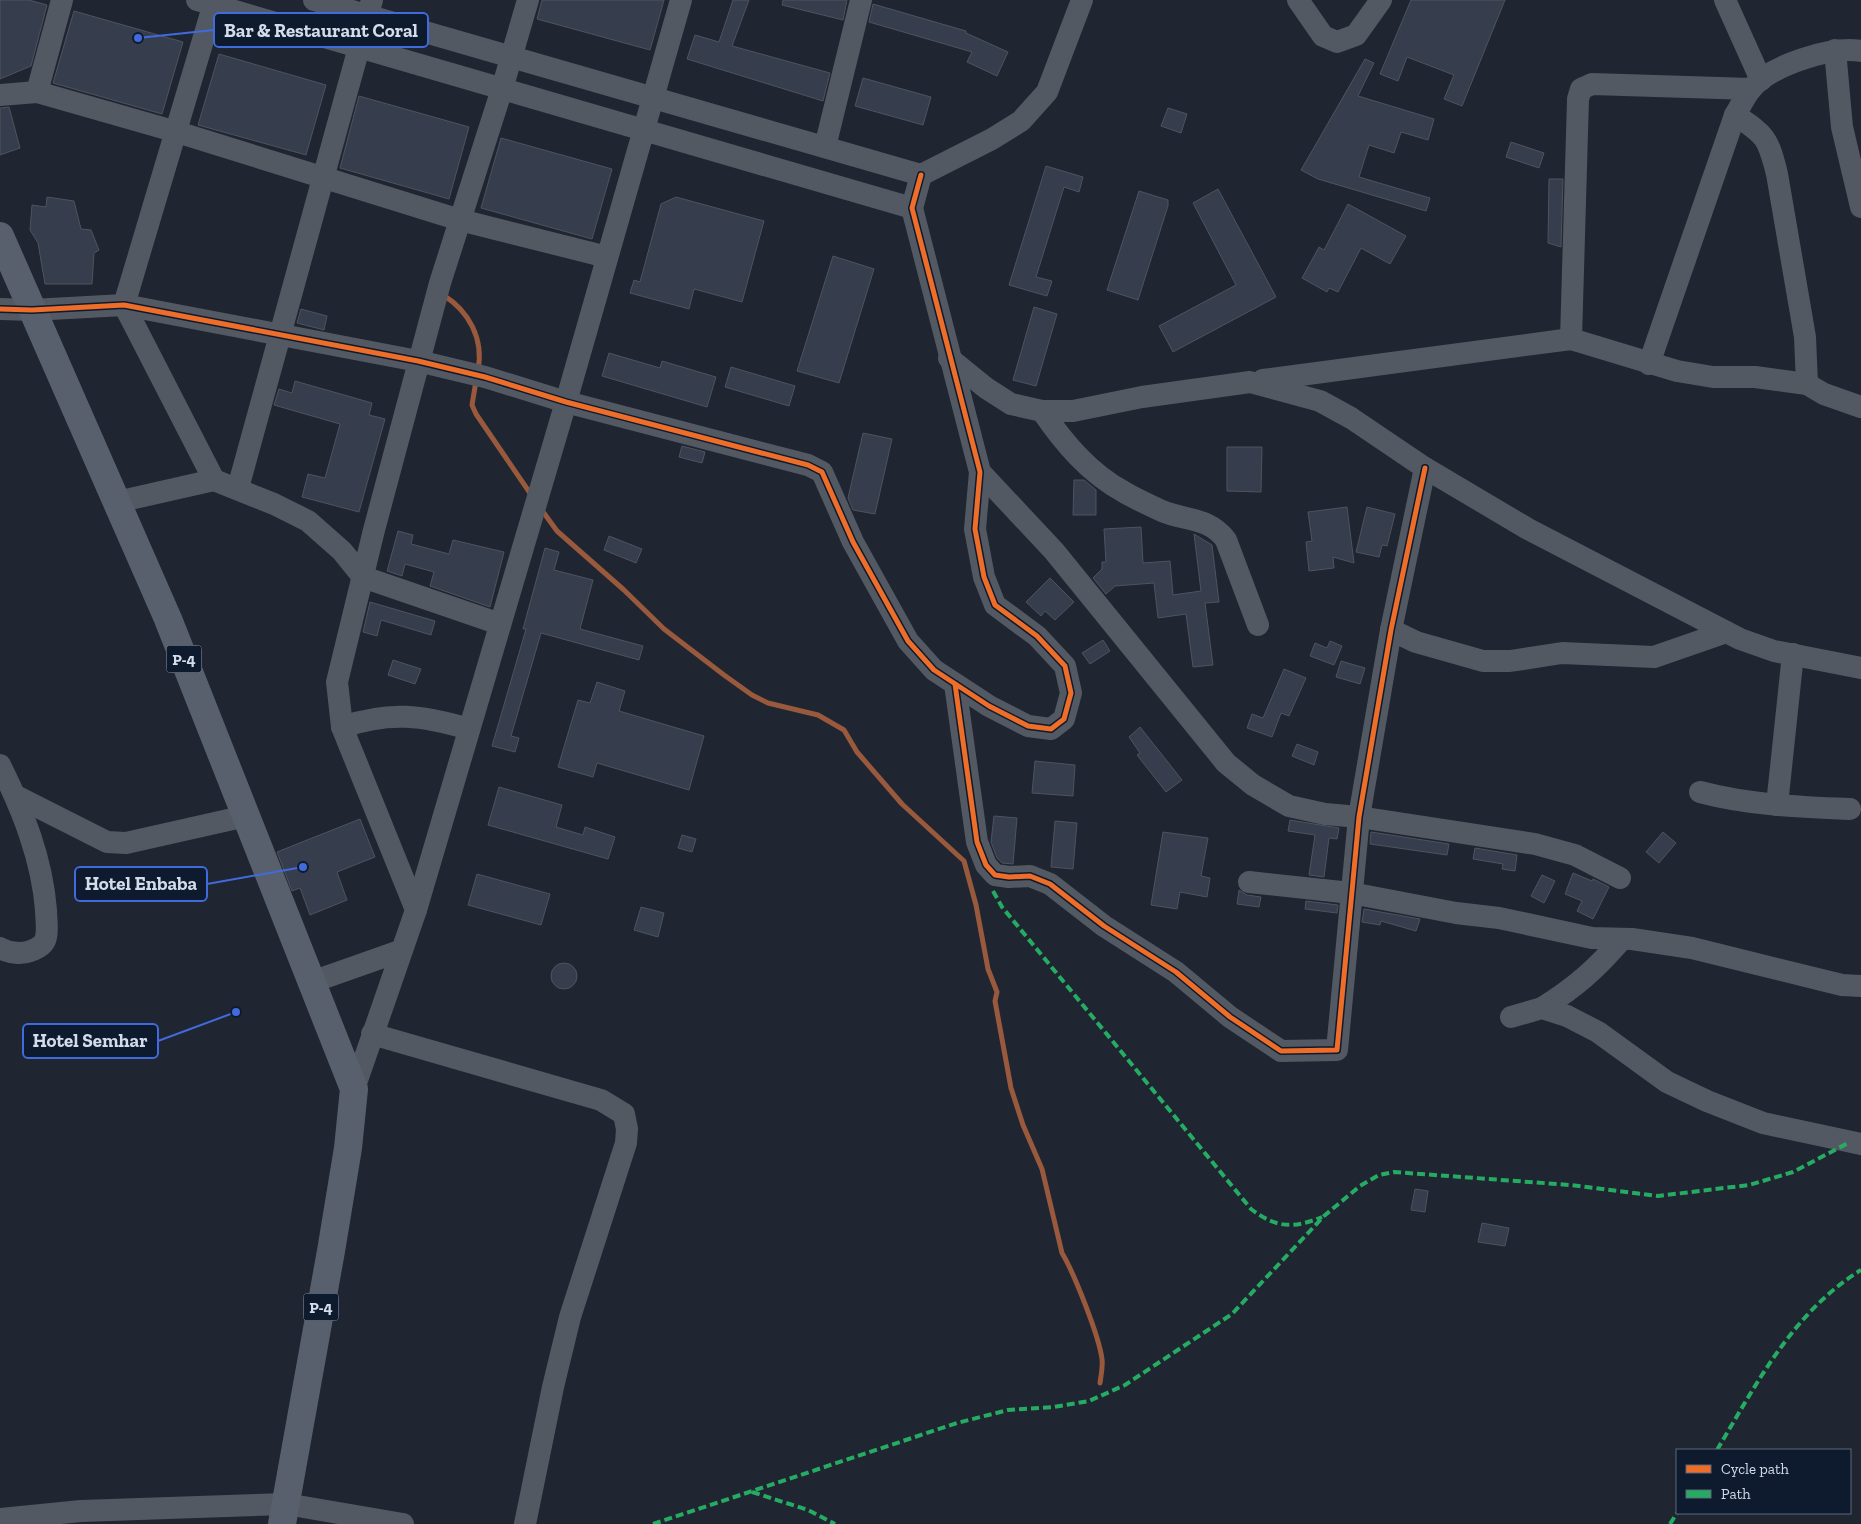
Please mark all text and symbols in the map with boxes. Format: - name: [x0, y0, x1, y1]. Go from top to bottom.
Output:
- callout: Bar & Restaurant Coral: [214, 13, 428, 47]
- text: Bar & Restaurant Coral: [224, 19, 419, 42]
- road number: P-4: [166, 646, 202, 672]
- callout: Hotel Enbaba: [75, 867, 207, 901]
- text: Hotel Enbaba: [85, 872, 198, 895]
- callout: Hotel Semhar: [23, 1024, 158, 1058]
- text: Hotel Semhar: [32, 1029, 148, 1052]
- road number: P-4: [304, 1294, 338, 1320]
- legend: [1676, 1449, 1851, 1514]
- text: Cycle path: [1721, 1460, 1790, 1478]
- text: Path: [1721, 1485, 1751, 1503]

